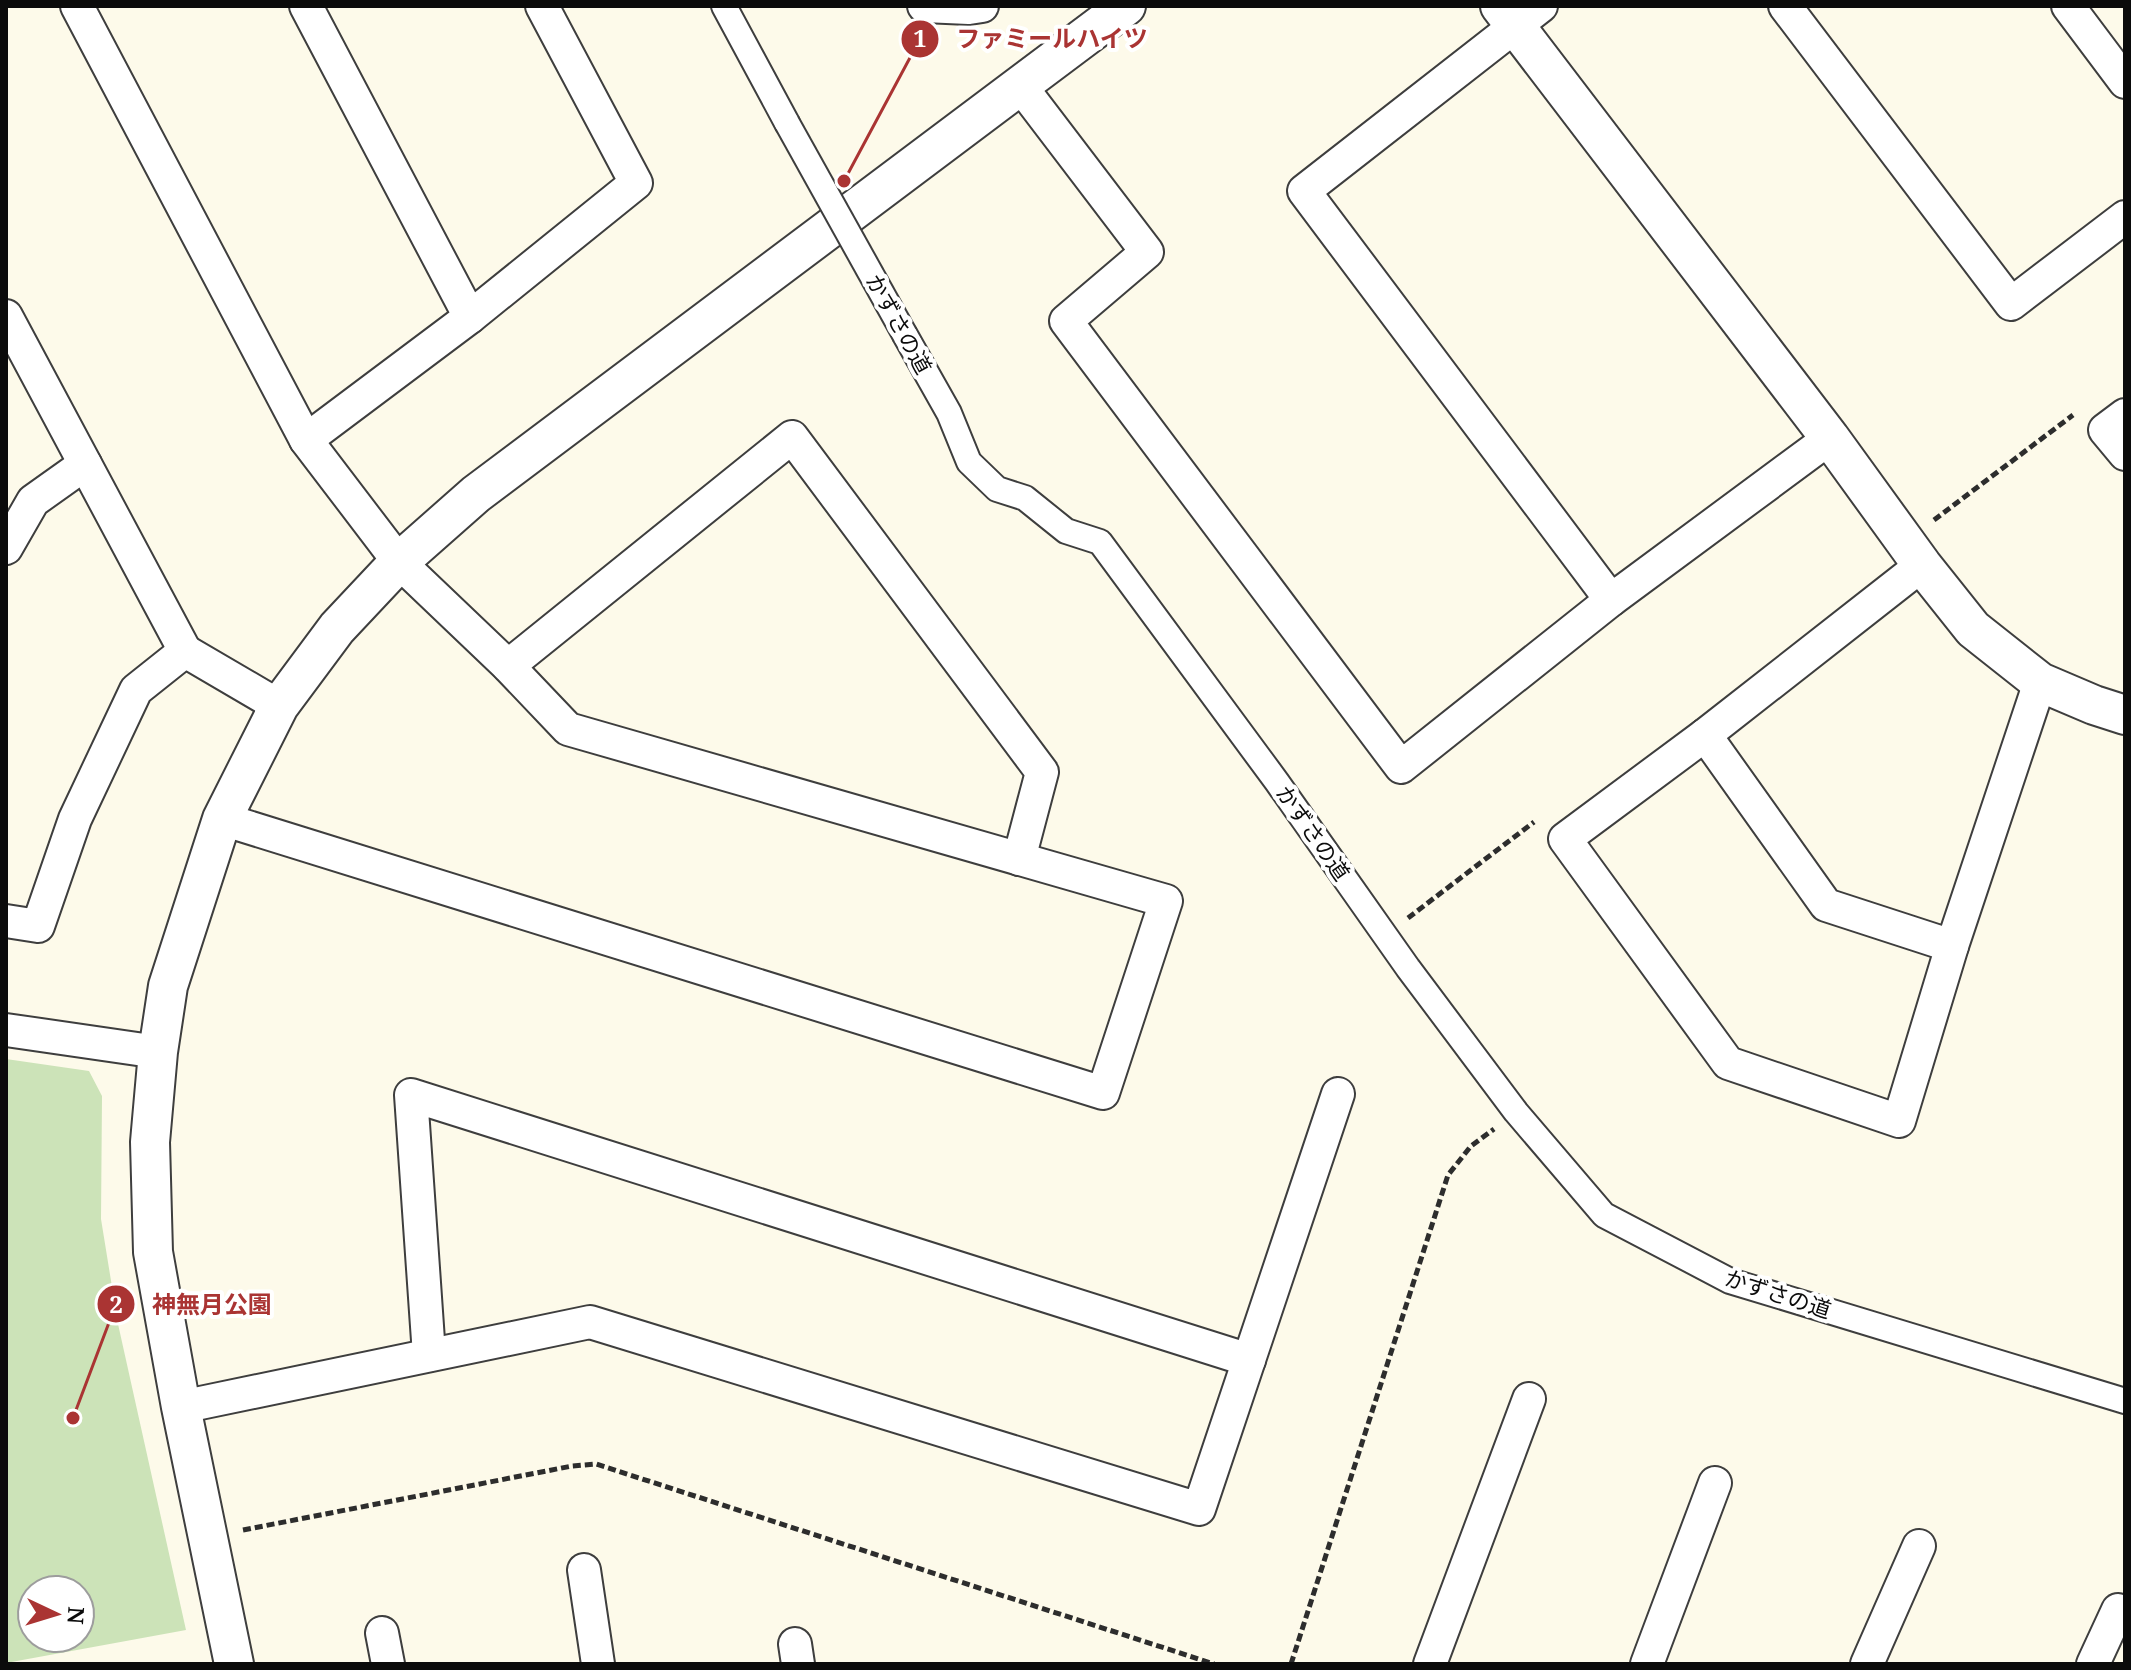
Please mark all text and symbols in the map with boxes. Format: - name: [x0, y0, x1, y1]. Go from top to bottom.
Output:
- callout: ファミールハイツ: [900, 15, 1164, 63]
- text: 1: [913, 21, 927, 54]
- text: ファミールハイツ: [956, 21, 1148, 54]
- street label: かずさの道: [860, 268, 940, 379]
- street label: かずさの道: [1270, 779, 1358, 886]
- street label: かずさの道: [1721, 1262, 1835, 1324]
- callout: 神無月公園: [96, 1280, 288, 1328]
- text: 2: [109, 1287, 123, 1320]
- text: 神無月公園: [152, 1287, 272, 1320]
- north arrow: [16, 1574, 96, 1654]
- text: N: [61, 1606, 93, 1625]

